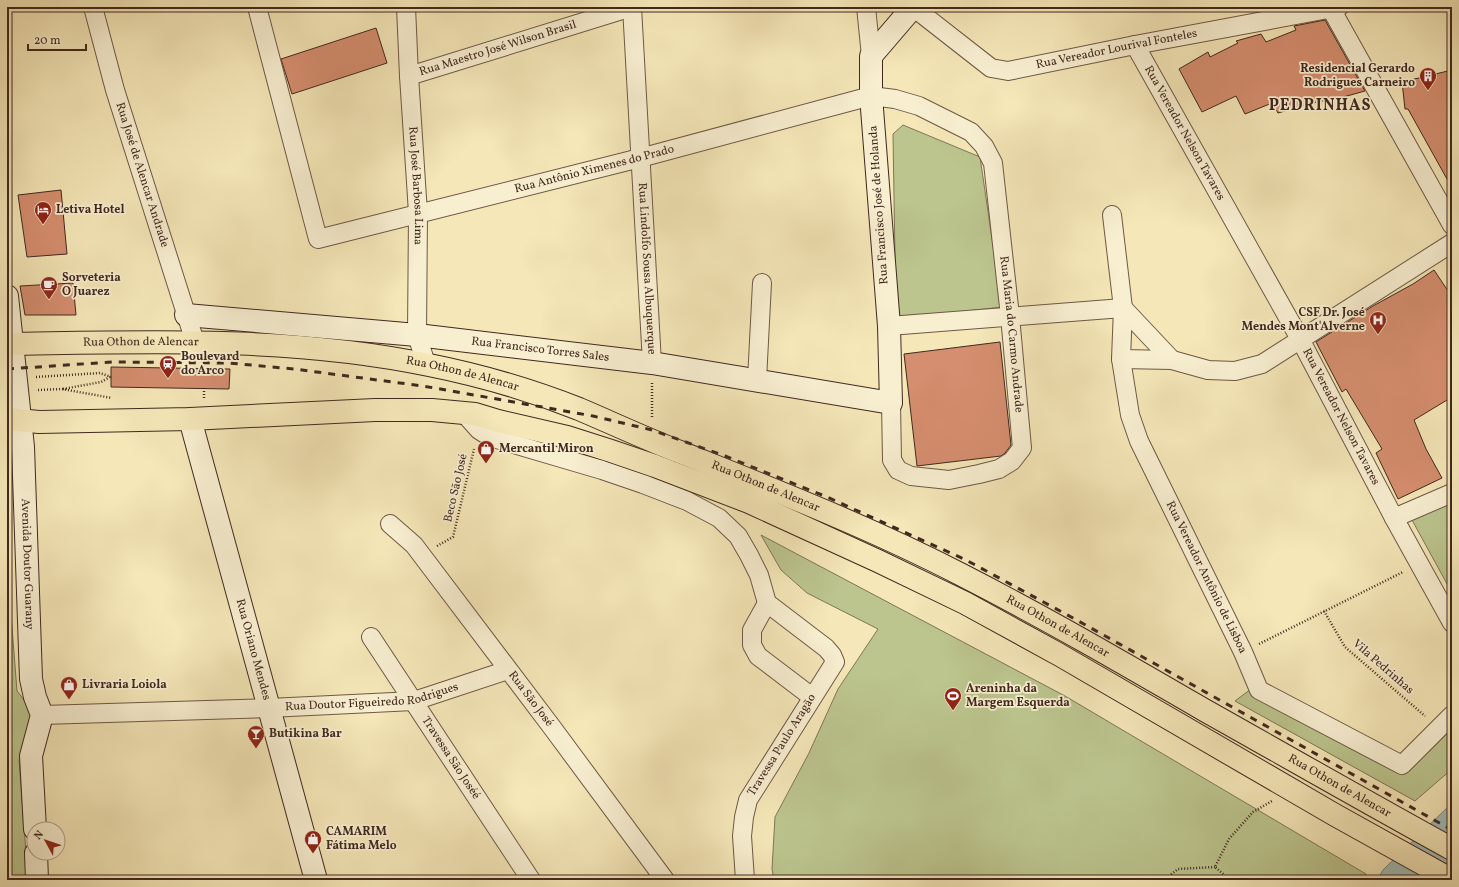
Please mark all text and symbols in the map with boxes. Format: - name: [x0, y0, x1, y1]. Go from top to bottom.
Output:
- street label: Rua Maestro José Wilson Brasil: [417, 17, 579, 80]
- scale bar: [28, 26, 86, 52]
- street label: Rua Vereador Lourival Fonteles: [1035, 26, 1198, 73]
- text: 20 m: [34, 33, 61, 49]
- place label: Residencial Gerardo Rodrigues Carneiro: [1300, 61, 1415, 91]
- street label: Rua Vereador Nelson Tavares: [1140, 63, 1229, 203]
- building icon: Residencial Gerardo Rodrigues Carneiro: [1418, 66, 1438, 91]
- district label: PEDRINHAS: [1269, 95, 1371, 117]
- street label: Rua José de Alencar Andrade: [111, 100, 173, 250]
- street label: Rua Francisco José de Holanda: [865, 125, 893, 285]
- street label: Rua José Barbosa Lima: [404, 126, 426, 245]
- street label: Rua Antônio Ximenes do Prado: [513, 141, 676, 197]
- street label: Rua Lindolfo Sousa Albuquerque: [634, 182, 660, 355]
- hotel icon: Letiva Hotel: [33, 200, 53, 225]
- place label: Letiva Hotel: [56, 202, 125, 218]
- street label: Rua Maria do Carmo Andrade: [995, 255, 1027, 414]
- place label: Sorveteria O Juarez: [62, 270, 121, 300]
- cafe icon: Sorveteria O Juarez: [39, 275, 59, 300]
- place label: CSF Dr. José Mendes Mont'Alverne: [1242, 305, 1365, 335]
- hospital icon: CSF Dr. José Mendes Mont'Alverne: [1368, 310, 1388, 335]
- street label: Rua Othon de Alencar: [83, 334, 199, 351]
- street label: Rua Francisco Torres Sales: [470, 334, 610, 366]
- street label: Rua Vereador Nelson Tavares: [1298, 346, 1383, 488]
- place label: Boulevard do Arco: [181, 349, 240, 379]
- street label: Rua Othon de Alencar: [405, 353, 521, 395]
- station icon: Boulevard do Arco: [158, 354, 178, 379]
- shop icon: Mercantil Miron: [476, 439, 496, 464]
- place label: Mercantil Miron: [499, 441, 594, 457]
- street label: Beco São José: [440, 452, 472, 524]
- street label: Rua Othon de Alencar: [709, 457, 822, 516]
- street label: Avenida Doutor Guarany: [17, 498, 37, 630]
- street label: Rua Vereador Antônio de Lisboa: [1162, 498, 1251, 656]
- street label: Rua Othon de Alencar: [1003, 591, 1112, 662]
- street label: Rua Oriano Mendes: [232, 597, 274, 702]
- street label: Vila Pedrinhas: [1349, 636, 1417, 698]
- street label: Rua São José: [504, 668, 557, 730]
- shop icon: Livraria Loiola: [59, 675, 79, 700]
- place label: Livraria Loiola: [82, 677, 167, 693]
- street label: Rua Doutor Figueiredo Rodrigues: [285, 679, 461, 715]
- place label: Areninha da Margem Esquerda: [966, 681, 1070, 711]
- sports icon: Areninha da Margem Esquerda: [943, 686, 963, 711]
- street label: Travessa Paulo Aragão: [744, 691, 820, 799]
- street label: Travessa São Joséé: [418, 714, 484, 803]
- bar icon: Butikina Bar: [246, 724, 266, 749]
- place label: Butikina Bar: [269, 726, 342, 742]
- street label: Rua Othon de Alencar: [1285, 751, 1394, 822]
- north arrow: [26, 821, 66, 861]
- place label: CAMARIM Fátima Melo: [326, 824, 397, 854]
- text: N: [31, 828, 48, 843]
- shop icon: CAMARIM Fátima Melo: [303, 829, 323, 854]

